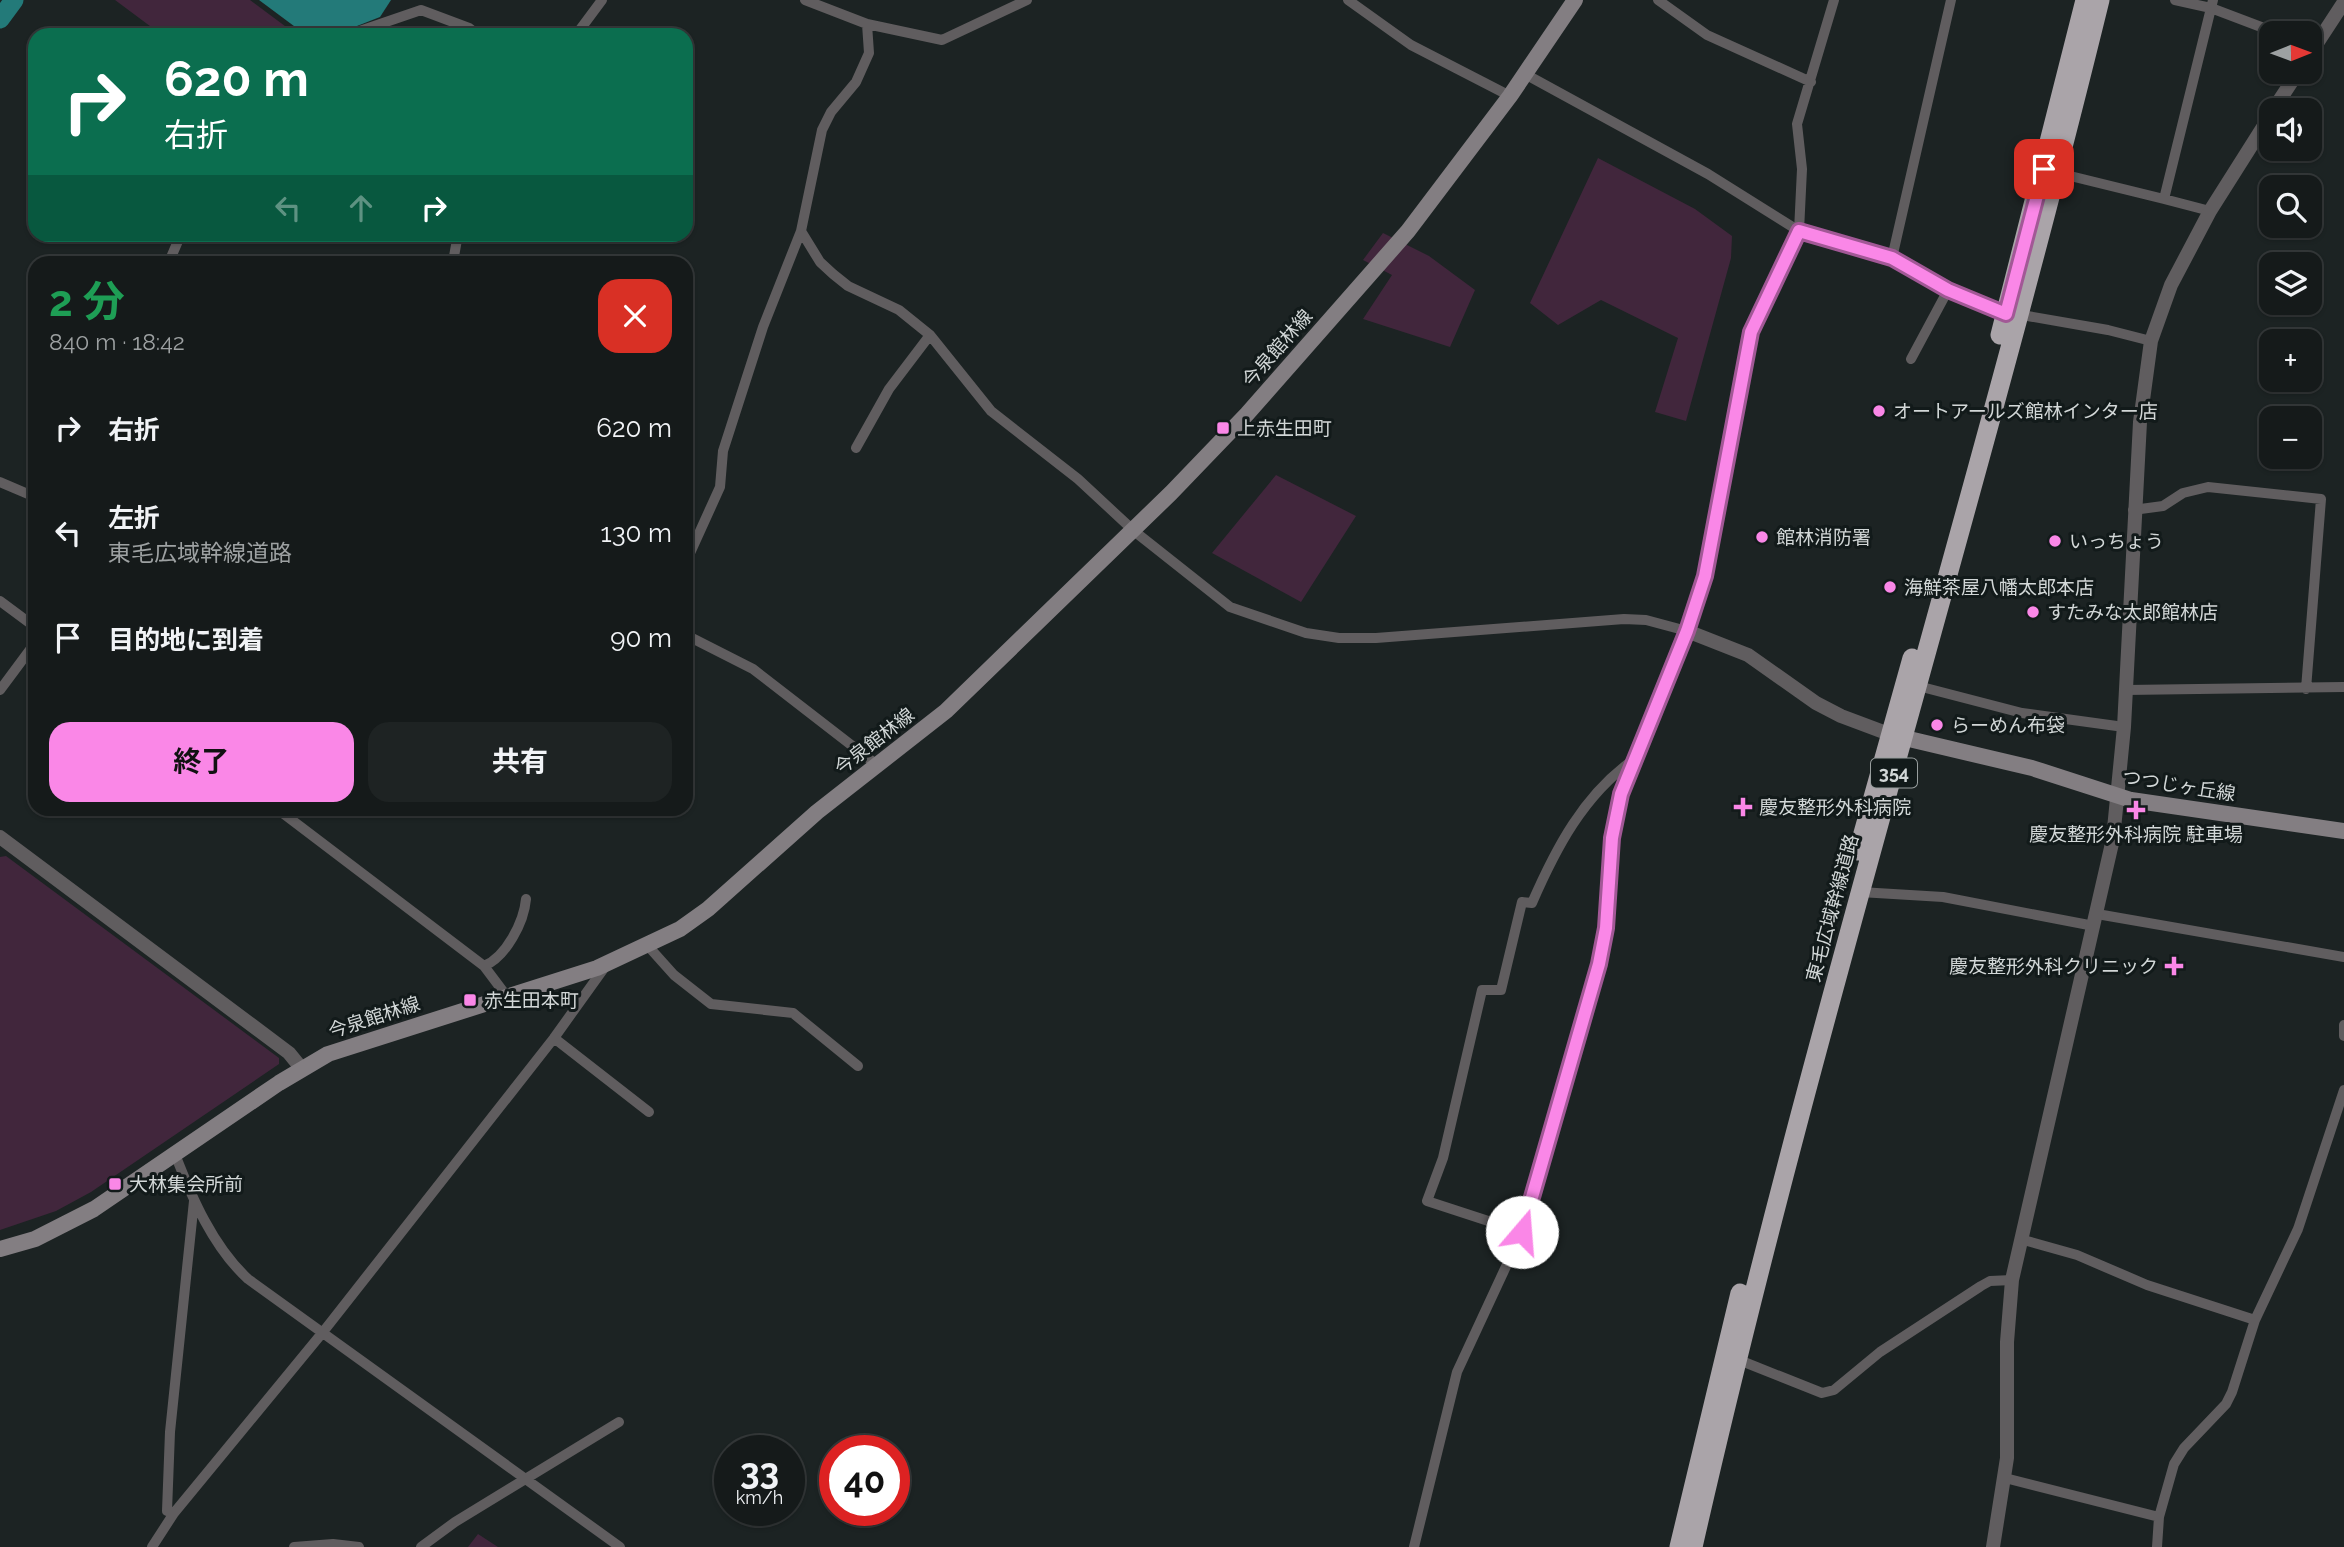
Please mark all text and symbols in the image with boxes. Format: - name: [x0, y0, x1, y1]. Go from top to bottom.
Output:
- north arrow: [2259, 21, 2322, 84]
- map controls: [2259, 21, 2322, 469]
- text: 620 m: [164, 50, 309, 107]
- icon: right: [49, 56, 140, 147]
- button: sound: [2259, 98, 2322, 161]
- text: 右折: [164, 116, 228, 153]
- pin: [2014, 139, 2074, 199]
- icon: arrive: [2025, 150, 2063, 188]
- button: search: [2259, 175, 2322, 238]
- icon: left: [269, 189, 307, 227]
- icon: ahead: [342, 189, 380, 227]
- icon: right: [415, 189, 453, 227]
- button: layers: [2259, 252, 2322, 315]
- text: 2 分: [49, 277, 125, 326]
- button: close: [598, 279, 672, 353]
- street label: 今泉館林線: [1238, 305, 1316, 391]
- text: 840 m · 18:42: [49, 328, 185, 355]
- button: +: [2259, 329, 2322, 392]
- place label: オートアールズ館林インター店: [1893, 400, 2158, 422]
- marker: オートアールズ館林インター店: [1871, 403, 1887, 419]
- button: −: [2259, 406, 2322, 469]
- icon: right: [49, 409, 87, 447]
- text: 620 m: [596, 413, 672, 443]
- text: 右折: [108, 415, 160, 445]
- place label: 上赤生田町: [1237, 417, 1332, 439]
- marker: 上赤生田町: [1215, 420, 1231, 436]
- text: 左折: [108, 503, 160, 533]
- icon: left: [49, 514, 87, 552]
- text: 130 m: [601, 518, 672, 548]
- place label: 館林消防署: [1776, 526, 1871, 548]
- marker: 館林消防署: [1754, 529, 1770, 545]
- place label: いっちょう: [2069, 530, 2164, 552]
- marker: いっちょう: [2047, 533, 2063, 549]
- text: 東毛広域幹線道路: [108, 539, 292, 566]
- place label: 海鮮茶屋八幡太郎本店: [1904, 576, 2094, 598]
- marker: 海鮮茶屋八幡太郎本店: [1882, 579, 1898, 595]
- place label: すたみな太郎館林店: [2047, 601, 2218, 623]
- marker: すたみな太郎館林店: [2025, 604, 2041, 620]
- icon: arrive: [49, 619, 87, 657]
- text: 90 m: [610, 623, 672, 653]
- text: 目的地に到着: [108, 625, 264, 655]
- street label: 今泉館林線: [830, 703, 918, 779]
- place label: らーめん布袋: [1951, 714, 2065, 736]
- marker: らーめん布袋: [1929, 717, 1945, 733]
- button: 終了: [49, 722, 354, 802]
- button: 共有: [368, 722, 672, 802]
- road number: 354: [1871, 758, 1917, 788]
- street label: つつじヶ丘線: [2121, 765, 2237, 805]
- place label: 慶友整形外科病院: [1759, 796, 1911, 818]
- marker: 慶友整形外科病院: [1733, 797, 1753, 817]
- marker: 慶友整形外科病院 駐車場: [2126, 800, 2146, 820]
- place label: 慶友整形外科病院 駐車場: [2029, 823, 2243, 845]
- street label: 東毛広域幹線道路: [1802, 832, 1862, 984]
- place label: 慶友整形外科クリニック: [1949, 955, 2158, 977]
- marker: 慶友整形外科クリニック: [2164, 956, 2184, 976]
- place label: 赤生田本町: [484, 989, 579, 1011]
- street label: 今泉館林線: [325, 992, 423, 1042]
- marker: 赤生田本町: [462, 992, 478, 1008]
- place label: 大林集会所前: [129, 1173, 243, 1195]
- marker: 大林集会所前: [107, 1176, 123, 1192]
- position arrow: [1485, 1195, 1559, 1269]
- speed limit sign: 40: [819, 1435, 910, 1526]
- text: 33: [740, 1451, 779, 1492]
- text: km/h: [736, 1487, 783, 1508]

